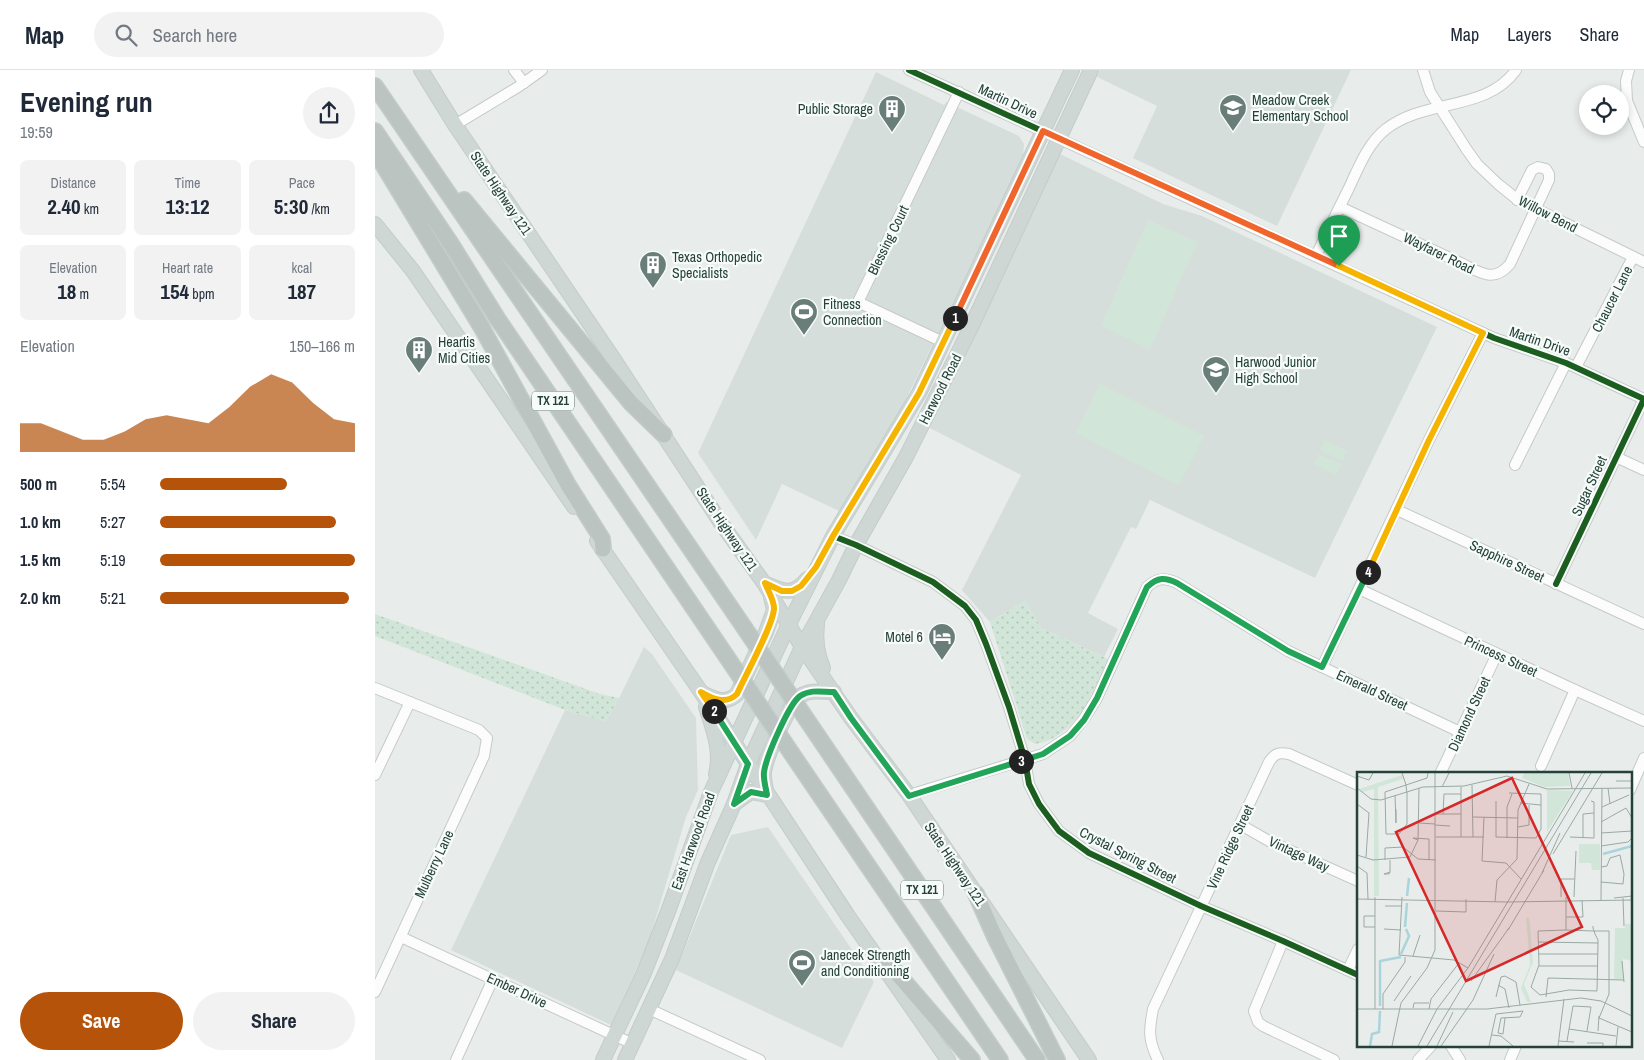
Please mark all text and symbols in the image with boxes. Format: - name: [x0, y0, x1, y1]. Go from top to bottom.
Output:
- search box: [94, 12, 444, 57]
- text: Map: [25, 19, 64, 51]
- icon: search: [112, 21, 140, 49]
- text: Search here: [152, 22, 237, 48]
- text: Map: [1451, 22, 1479, 47]
- text: Layers: [1507, 22, 1552, 47]
- text: Share: [1580, 22, 1619, 47]
- street label: Martin Drive: [976, 79, 1040, 123]
- text: Evening run: [20, 83, 153, 121]
- map controls: [1579, 85, 1629, 135]
- button: locate: [1579, 85, 1629, 135]
- button: share: [303, 87, 355, 139]
- place label: Meadow Creek Elementary School: [1252, 91, 1348, 125]
- school or university icon: Meadow Creek Elementary School: [1218, 93, 1248, 132]
- building icon: Public Storage: [877, 94, 907, 133]
- place label: Public Storage: [798, 100, 873, 118]
- text: 19:59: [20, 121, 53, 143]
- street label: State Highway 121: [466, 148, 536, 239]
- text: Distance: [51, 174, 96, 192]
- text: Time: [175, 174, 200, 192]
- text: Pace: [289, 174, 315, 192]
- street label: Willow Bend: [1515, 191, 1581, 237]
- text: 2.40: [47, 192, 81, 221]
- text: 13:12: [165, 192, 210, 221]
- text: 5:30: [274, 192, 308, 221]
- text: km: [81, 200, 99, 218]
- text: /km: [308, 200, 330, 218]
- street label: Blessing Court: [863, 202, 913, 278]
- pin: [1318, 215, 1360, 266]
- icon: arrive: [1325, 222, 1353, 250]
- street label: Wayfarer Road: [1401, 228, 1477, 278]
- place label: Texas Orthopedic Specialists: [672, 248, 762, 282]
- building icon: Texas Orthopedic Specialists: [638, 250, 668, 289]
- text: Elevation: [49, 259, 97, 277]
- text: Heart rate: [162, 259, 213, 277]
- text: kcal: [292, 259, 312, 277]
- street label: Chaucer Lane: [1588, 263, 1636, 335]
- text: 18: [57, 277, 76, 306]
- text: 154: [160, 277, 189, 306]
- text: 187: [287, 277, 316, 306]
- text: m: [76, 285, 89, 303]
- text: bpm: [189, 285, 215, 303]
- place label: Fitness Connection: [823, 295, 882, 329]
- sports icon: Fitness Connection: [789, 297, 819, 336]
- pin: 1: [943, 306, 967, 330]
- text: 1: [952, 309, 959, 327]
- street label: Martin Drive: [1507, 322, 1573, 360]
- place label: Heartis Mid Cities: [438, 333, 491, 367]
- text: Elevation: [20, 335, 75, 357]
- text: 150–166 m: [289, 335, 355, 357]
- building icon: Heartis Mid Cities: [404, 335, 434, 374]
- street label: Harwood Road: [915, 351, 965, 427]
- place label: Harwood Junior High School: [1235, 353, 1316, 387]
- school or university icon: Harwood Junior High School: [1201, 355, 1231, 394]
- road number: TX 121: [532, 392, 574, 411]
- street label: Sugar Street: [1567, 453, 1611, 519]
- text: 500 m: [20, 473, 57, 495]
- text: 5:54: [100, 473, 126, 495]
- street label: State Highway 121: [692, 484, 762, 575]
- text: 1.0 km: [20, 511, 61, 533]
- text: 5:27: [100, 511, 126, 533]
- street label: Sapphire Street: [1467, 536, 1547, 586]
- text: 1.5 km: [20, 549, 61, 571]
- text: 5:19: [100, 549, 126, 571]
- pin: 4: [1355, 560, 1381, 584]
- text: 4: [1365, 563, 1372, 581]
- text: 2.0 km: [20, 587, 61, 609]
- text: 5:21: [100, 587, 126, 609]
- hotel icon: Motel 6: [927, 622, 957, 661]
- place label: Motel 6: [885, 628, 923, 646]
- street label: Princess Street: [1462, 631, 1540, 681]
- street label: Emerald Street: [1333, 666, 1411, 714]
- street label: Diamond Street: [1444, 674, 1494, 754]
- pin: 2: [701, 698, 727, 724]
- text: 2: [711, 702, 718, 720]
- pin: 3: [1009, 748, 1033, 774]
- text: 3: [1018, 752, 1025, 770]
- inset map: [1357, 772, 1631, 1048]
- street label: East Harwood Road: [667, 790, 719, 892]
- street label: Vine Ridge Street: [1203, 802, 1257, 892]
- street label: State Highway 121: [920, 819, 990, 910]
- street label: Crystal Spring Street: [1076, 823, 1180, 887]
- street label: Mulberry Lane: [410, 827, 458, 901]
- street label: Vintage Way: [1266, 832, 1333, 876]
- road number: TX 121: [901, 880, 943, 900]
- place label: Janecek Strength and Conditioning: [821, 946, 910, 980]
- sports icon: Janecek Strength and Conditioning: [787, 948, 817, 987]
- street label: Ember Drive: [484, 968, 550, 1012]
- button: Save: [20, 992, 183, 1050]
- button: Share: [193, 992, 355, 1050]

